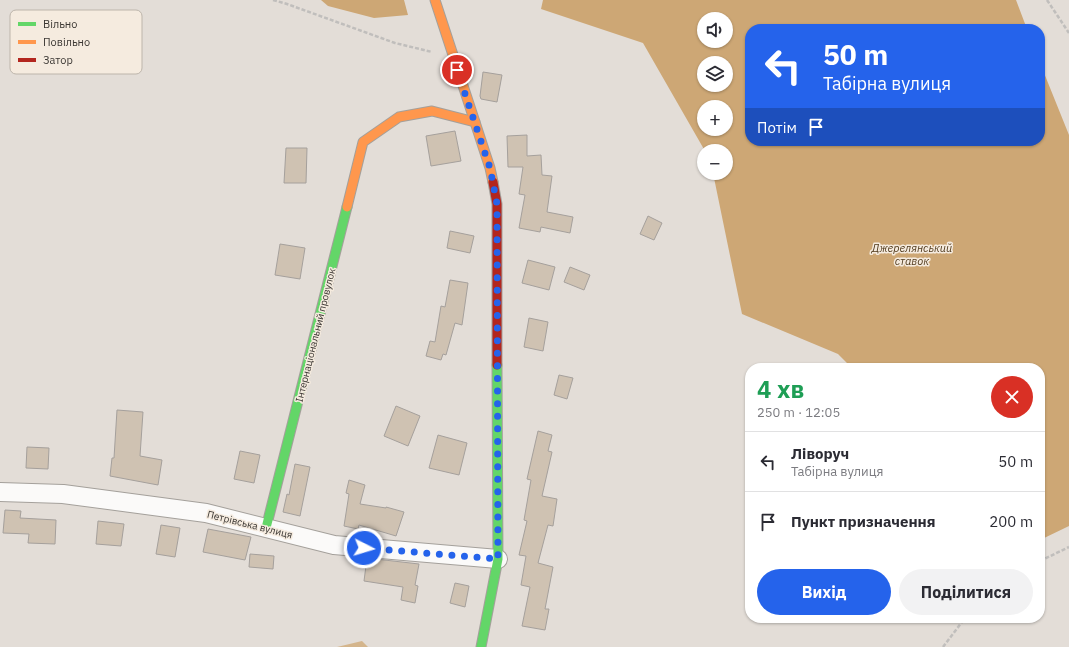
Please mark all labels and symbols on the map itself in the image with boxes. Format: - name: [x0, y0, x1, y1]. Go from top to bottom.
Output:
- legend: [10, 10, 142, 74]
- text: Вільно: [43, 17, 78, 31]
- text: Повільно: [43, 35, 90, 49]
- text: Затор: [43, 53, 73, 67]
- pin: [440, 53, 474, 87]
- water label: Джерелянський ставок: [871, 241, 952, 268]
- street label: Інтернаціональний провулок: [293, 266, 339, 403]
- street label: Петрівська вулиця: [206, 508, 294, 541]
- position arrow: [343, 527, 385, 569]

